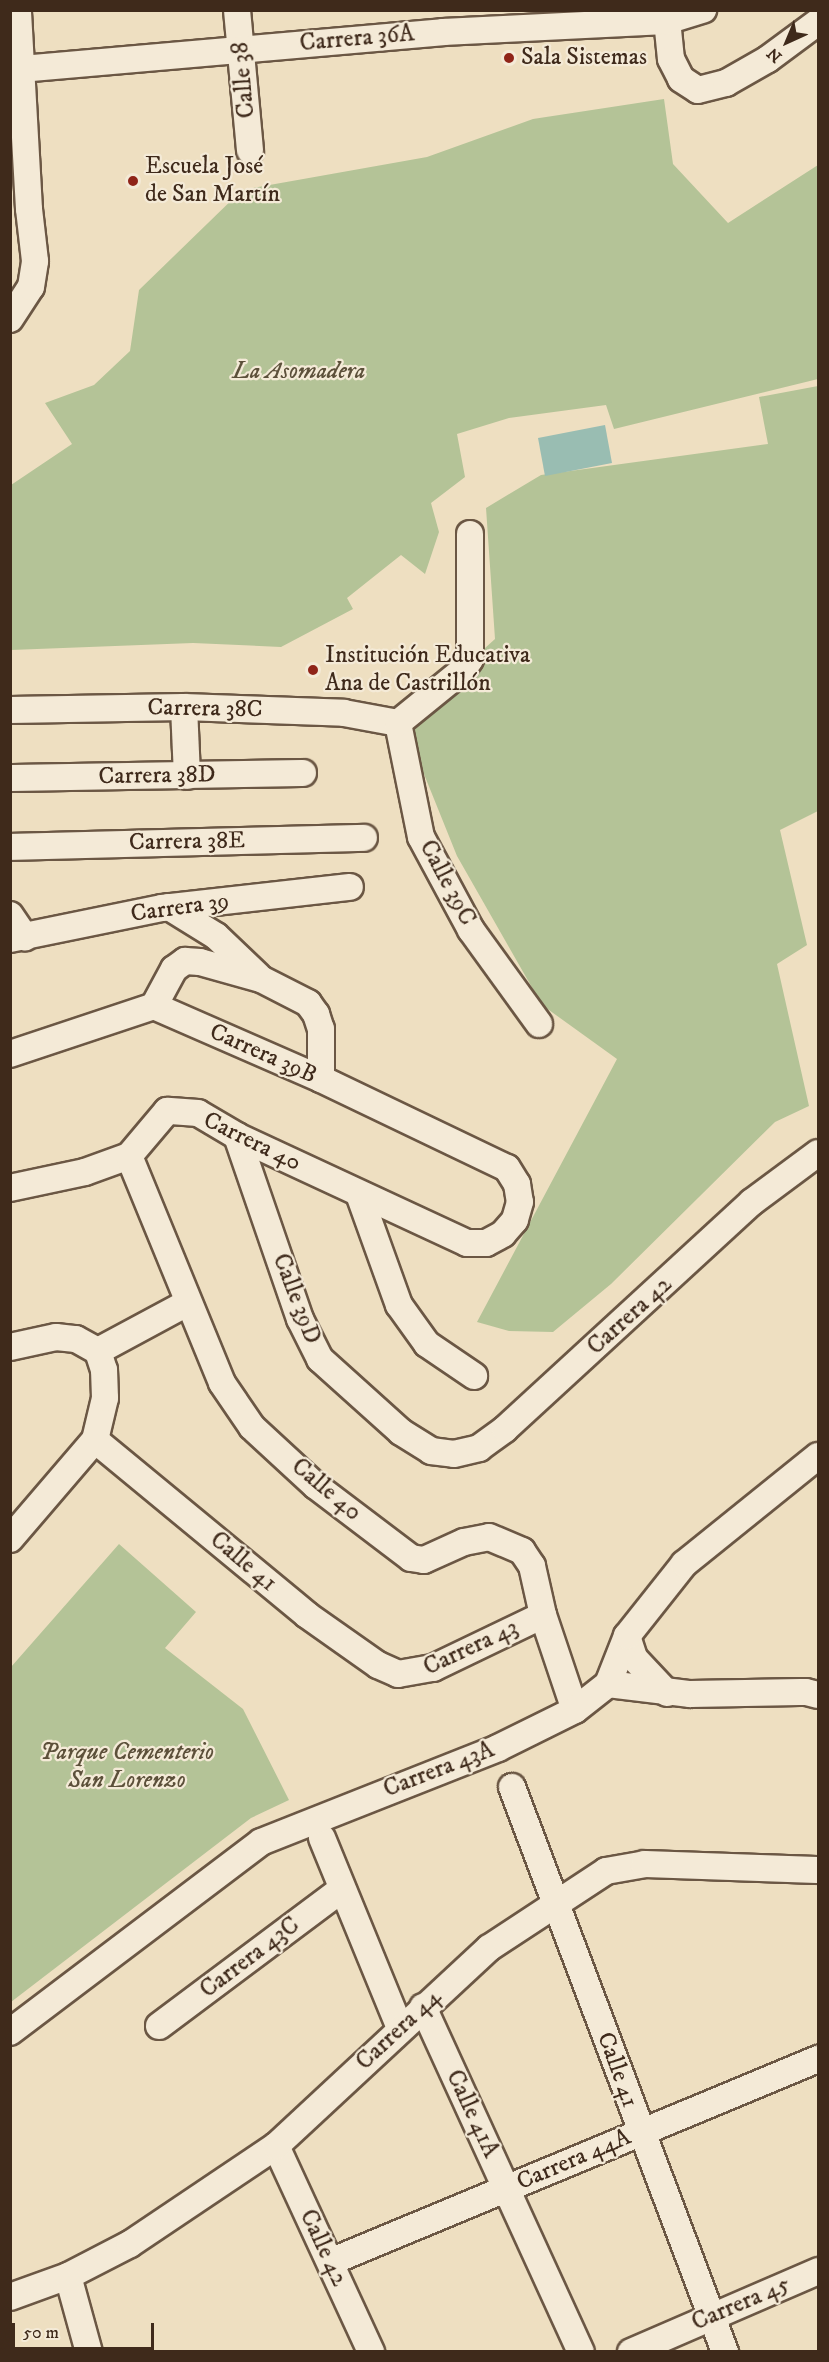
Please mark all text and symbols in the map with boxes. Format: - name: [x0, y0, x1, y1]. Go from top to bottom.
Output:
- north arrow: [757, 12, 817, 72]
- street label: Carrera 36A: [298, 20, 416, 58]
- street label: Calle 38: [226, 41, 262, 119]
- text: N: [763, 43, 786, 67]
- place label: Sala Sistemas: [521, 44, 647, 72]
- marker: Sala Sistemas: [502, 51, 516, 65]
- place label: Escuela José de San Martín: [145, 153, 280, 209]
- marker: Escuela José de San Martín: [126, 174, 140, 188]
- park label: La Asomadera: [233, 358, 365, 386]
- place label: Institución Educativa Ana de Castrillón: [325, 642, 530, 698]
- marker: Institución Educativa Ana de Castrillón: [306, 663, 320, 677]
- street label: Carrera 38C: [147, 694, 263, 724]
- street label: Carrera 38D: [98, 761, 216, 791]
- street label: Carrera 38E: [129, 827, 245, 857]
- street label: Calle 39C: [413, 835, 481, 931]
- street label: Carrera 39: [129, 887, 231, 929]
- street label: Carrera 39B: [205, 1018, 321, 1090]
- street label: Carrera 40: [199, 1106, 305, 1178]
- street label: Calle 39D: [266, 1250, 326, 1348]
- street label: Carrera 42: [582, 1271, 678, 1361]
- street label: Calle 40: [285, 1453, 367, 1527]
- street label: Calle 41: [204, 1526, 282, 1598]
- street label: Carrera 43: [419, 1614, 523, 1682]
- street label: Carrera 43A: [380, 1736, 498, 1804]
- park label: Parque Cementerio San Lorenzo: [40, 1739, 214, 1795]
- street label: Carrera 43C: [195, 1911, 305, 2005]
- street label: Carrera 44: [350, 1983, 448, 2077]
- street label: Calle 41: [590, 2028, 644, 2112]
- street label: Calle 41A: [439, 2066, 505, 2162]
- street label: Carrera 44A: [513, 2123, 635, 2197]
- street label: Calle 42: [293, 2205, 353, 2291]
- street label: Carrera 45: [688, 2270, 794, 2338]
- scale bar: [15, 2311, 158, 2349]
- text: 50 m: [23, 2322, 59, 2344]

